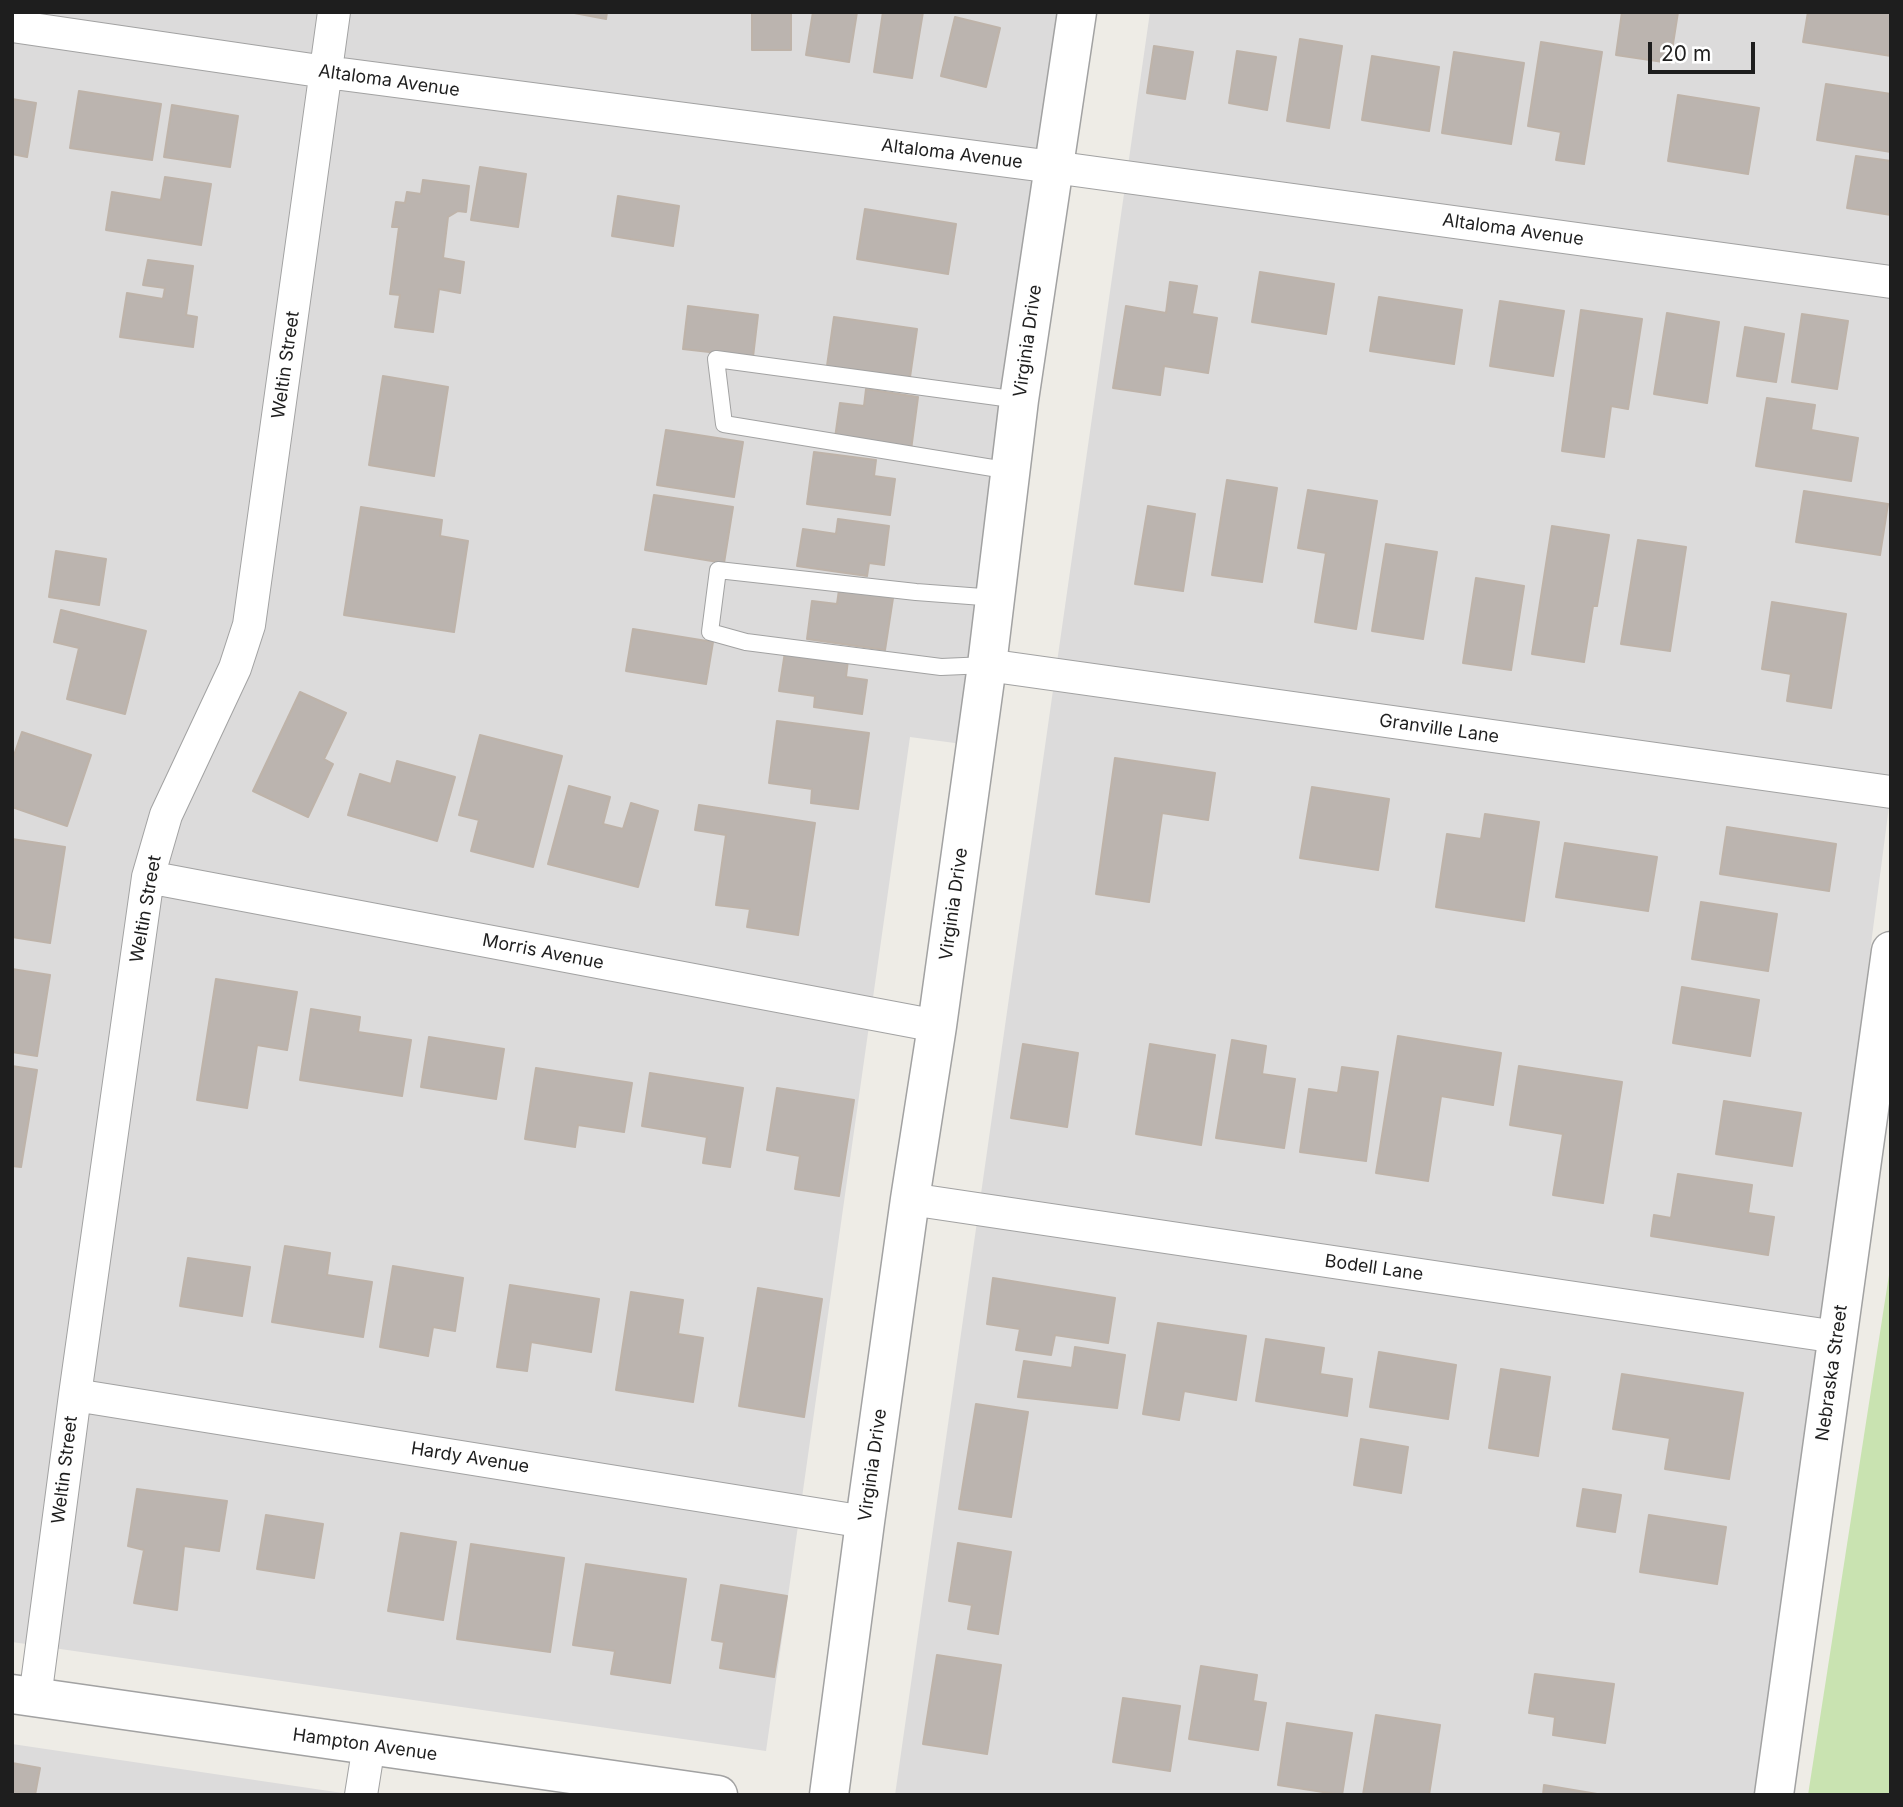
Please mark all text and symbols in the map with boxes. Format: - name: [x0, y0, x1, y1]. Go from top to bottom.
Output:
- scale bar: [1651, 28, 1758, 72]
- text: 20 m: [1661, 41, 1711, 66]
- street label: Altaloma Avenue: [317, 60, 461, 102]
- street label: Altaloma Avenue: [880, 135, 1024, 173]
- street label: Altaloma Avenue: [1441, 209, 1585, 251]
- street label: Virginia Drive: [1009, 283, 1047, 399]
- street label: Weltin Street: [268, 310, 304, 420]
- street label: Granville Lane: [1378, 710, 1500, 748]
- street label: Virginia Drive: [935, 846, 973, 962]
- street label: Weltin Street: [126, 854, 166, 964]
- street label: Morris Avenue: [480, 930, 606, 974]
- street label: Bodell Lane: [1323, 1250, 1425, 1286]
- street label: Nebraska Street: [1812, 1304, 1852, 1442]
- street label: Virginia Drive: [854, 1407, 892, 1523]
- street label: Weltin Street: [48, 1415, 82, 1525]
- street label: Hardy Avenue: [409, 1438, 531, 1478]
- street label: Hampton Avenue: [291, 1724, 439, 1766]

